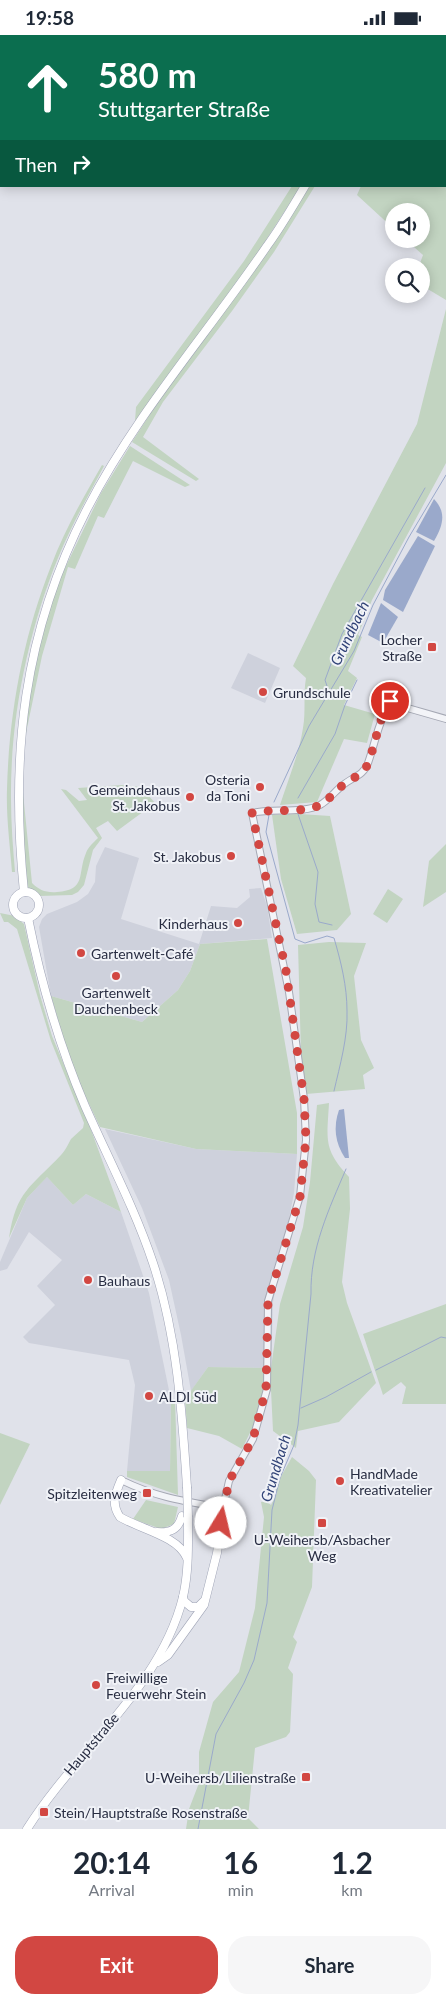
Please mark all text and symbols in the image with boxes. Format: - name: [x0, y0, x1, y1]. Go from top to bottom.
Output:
- text: 19:58: [25, 6, 74, 29]
- text: 580 m: [98, 53, 197, 95]
- icon: ahead: [15, 55, 80, 120]
- text: Stuttgarter Straße: [98, 95, 270, 122]
- icon: right: [67, 150, 95, 178]
- text: Then: [15, 153, 57, 176]
- map controls: [385, 203, 430, 303]
- button: sound: [385, 203, 430, 248]
- button: search: [385, 258, 430, 303]
- water label: Grundbach: [326, 598, 372, 668]
- place label: Locher Straße: [380, 631, 422, 664]
- marker: Locher Straße: [426, 641, 438, 653]
- pin: [369, 680, 411, 722]
- place label: Grundschule: [273, 684, 351, 701]
- marker: Grundschule: [257, 686, 269, 698]
- icon: arrive: [376, 687, 404, 715]
- place label: Osteria da Toni: [205, 771, 250, 804]
- place label: Gemeindehaus St. Jakobus: [89, 781, 180, 814]
- marker: Osteria da Toni: [254, 781, 266, 793]
- marker: Gemeindehaus St. Jakobus: [184, 791, 196, 803]
- place label: St. Jakobus: [153, 848, 221, 865]
- marker: St. Jakobus: [225, 850, 237, 862]
- place label: Kinderhaus: [159, 915, 228, 932]
- marker: Kinderhaus: [232, 917, 244, 929]
- place label: Gartenwelt-Café: [91, 945, 193, 962]
- marker: Gartenwelt-Café: [75, 947, 87, 959]
- marker: Gartenwelt Dauchenbeck: [110, 970, 122, 982]
- place label: Gartenwelt Dauchenbeck: [74, 984, 159, 1017]
- place label: Bauhaus: [98, 1272, 150, 1289]
- marker: Bauhaus: [82, 1274, 94, 1286]
- place label: ALDI Süd: [159, 1388, 217, 1405]
- marker: ALDI Süd: [143, 1390, 155, 1402]
- water label: Grundbach: [256, 1432, 294, 1504]
- place label: HandMade Kreativatelier: [350, 1465, 432, 1498]
- marker: HandMade Kreativatelier: [334, 1475, 346, 1487]
- place label: Spitzleitenweg: [47, 1485, 137, 1502]
- marker: Spitzleitenweg: [141, 1487, 153, 1499]
- position arrow: [194, 1496, 246, 1548]
- marker: U-Weihersb/Asbacher Weg: [316, 1517, 328, 1529]
- place label: U-Weihersb/Asbacher Weg: [254, 1531, 390, 1564]
- place label: Freiwillige Feuerwehr Stein: [106, 1669, 206, 1702]
- marker: Freiwillige Feuerwehr Stein: [90, 1679, 102, 1691]
- street label: Hauptstraße: [60, 1709, 122, 1779]
- place label: U-Weihersb/Lilienstraße: [145, 1769, 296, 1786]
- marker: U-Weihersb/Lilienstraße: [300, 1771, 312, 1783]
- place label: Stein/Hauptstraße Rosenstraße: [54, 1804, 247, 1821]
- marker: Stein/Hauptstraße Rosenstraße: [38, 1806, 50, 1818]
- text: 20:14: [73, 1844, 150, 1880]
- text: 16: [223, 1844, 258, 1880]
- text: 1.2: [331, 1844, 373, 1880]
- text: Arrival: [89, 1880, 135, 1899]
- text: min: [228, 1880, 254, 1899]
- text: km: [341, 1880, 363, 1899]
- button: Exit: [15, 1936, 218, 1994]
- button: Share: [228, 1936, 431, 1994]

